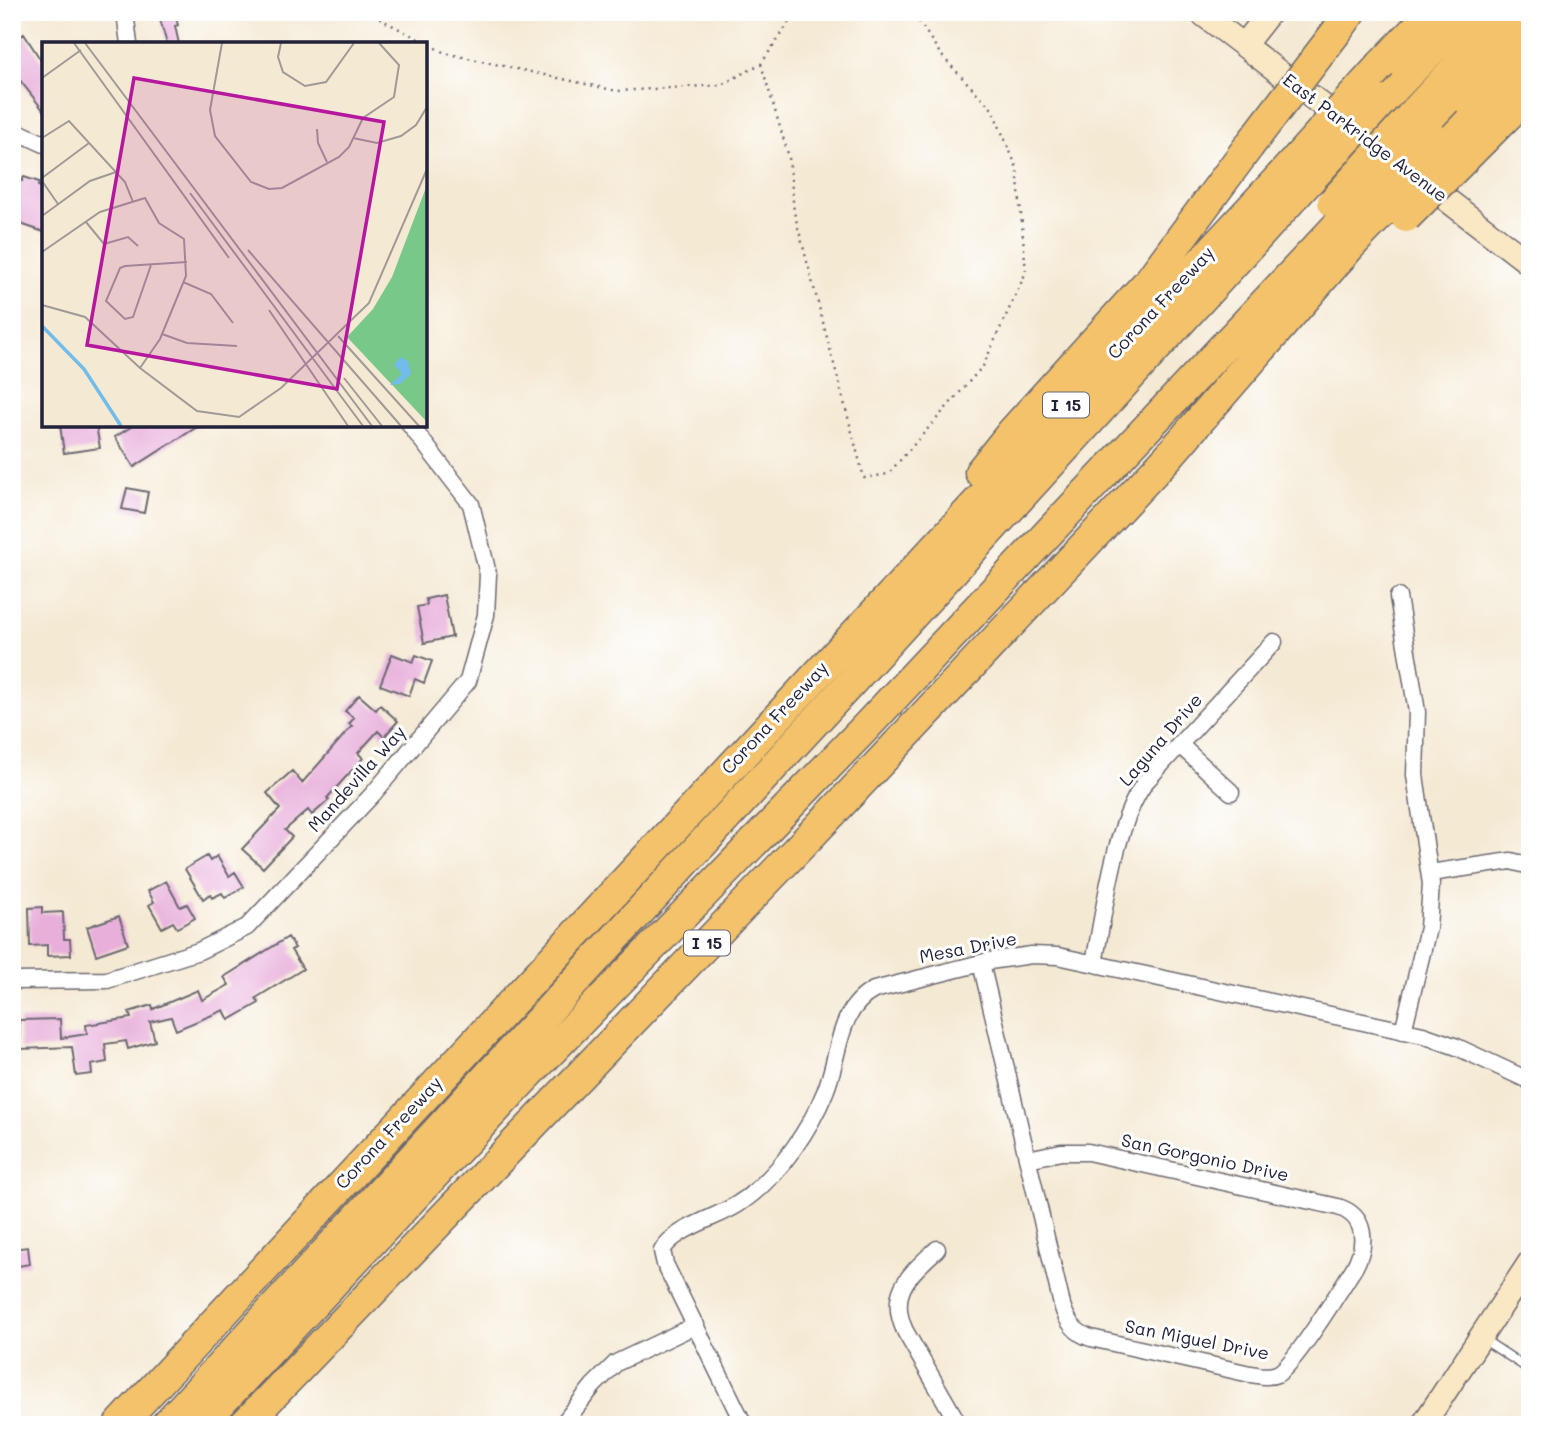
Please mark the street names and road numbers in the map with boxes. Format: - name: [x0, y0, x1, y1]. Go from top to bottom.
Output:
- street label: East Parkridge Avenue: [1278, 67, 1453, 207]
- street label: Corona Freeway: [1102, 241, 1219, 364]
- road number: I 15: [1043, 392, 1089, 418]
- street label: Corona Freeway: [716, 656, 833, 779]
- street label: Laguna Drive: [1113, 688, 1207, 791]
- street label: Mandevilla Way: [302, 720, 411, 837]
- street label: Mesa Drive: [917, 926, 1019, 968]
- road number: I 15: [684, 931, 730, 956]
- street label: Corona Freeway: [330, 1071, 447, 1194]
- street label: San Gorgonio Drive: [1119, 1128, 1291, 1187]
- street label: San Miguel Drive: [1123, 1313, 1271, 1365]

